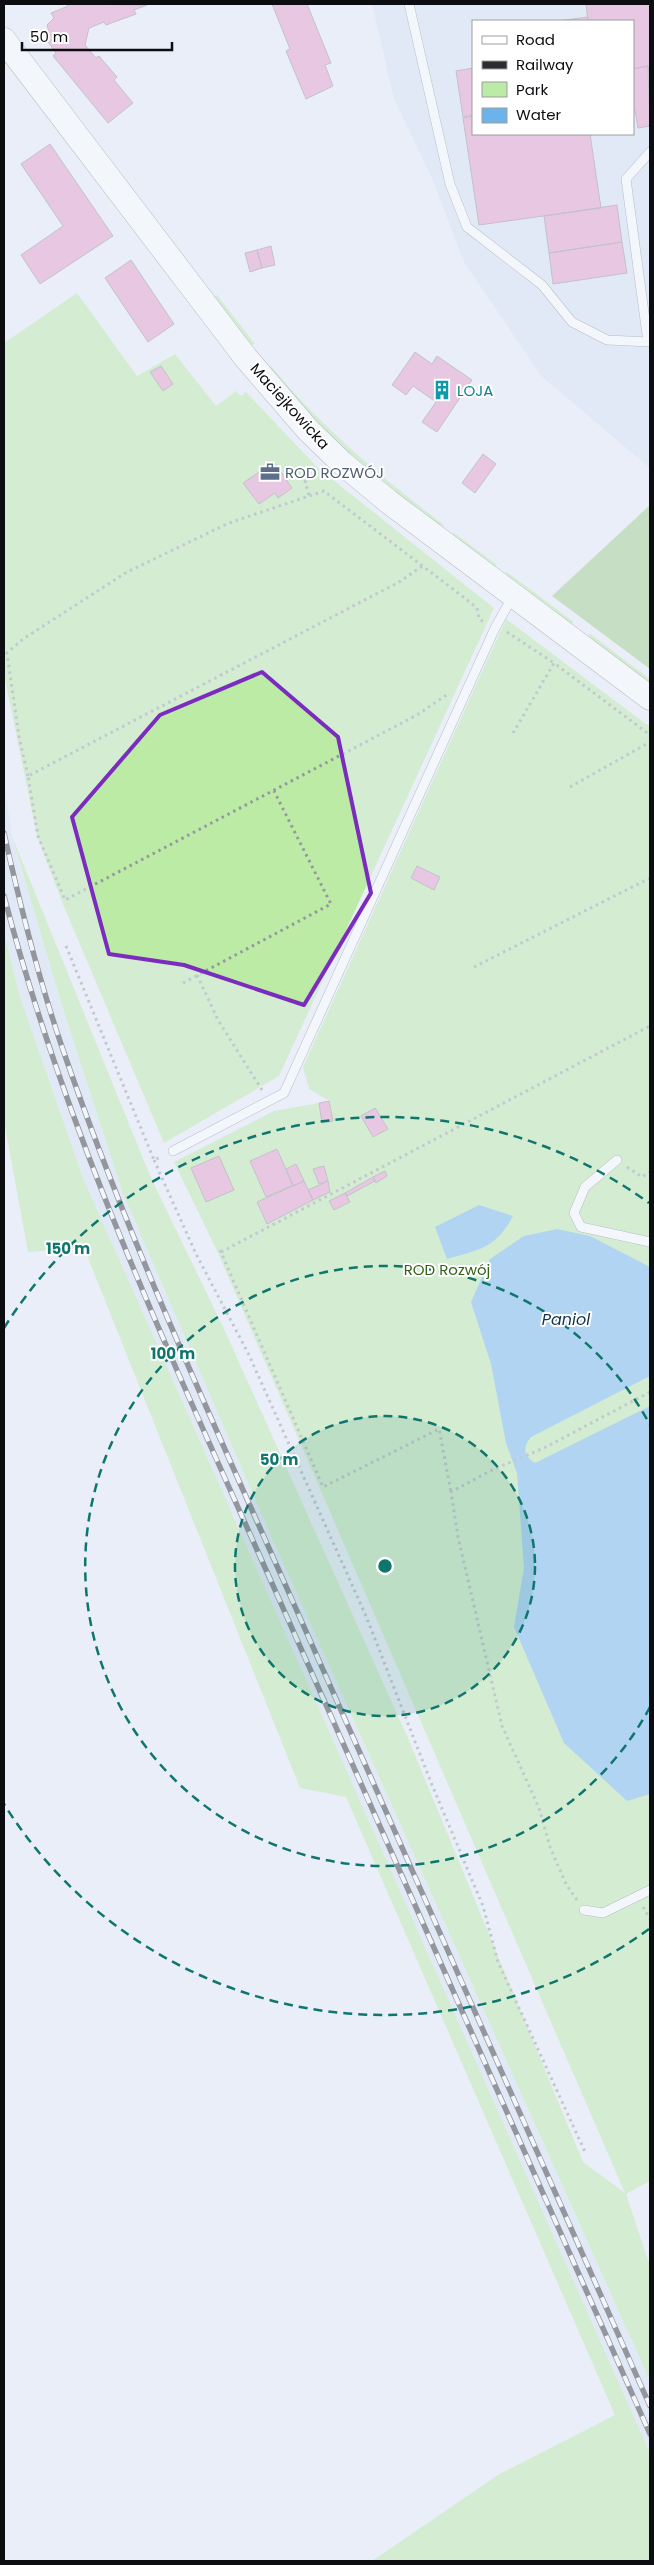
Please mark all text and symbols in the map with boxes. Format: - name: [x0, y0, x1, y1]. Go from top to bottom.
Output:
- scale bar: [22, 20, 172, 52]
- legend: [472, 20, 634, 135]
- text: 50 m: [30, 26, 68, 47]
- text: Road: [516, 29, 555, 50]
- text: Railway: [516, 54, 574, 75]
- text: Park: [516, 79, 548, 100]
- text: Water: [516, 104, 562, 125]
- street label: Maciejkowicka: [246, 358, 334, 454]
- building icon: LOJA: [431, 379, 453, 401]
- place label: LOJA: [457, 380, 493, 401]
- office icon: ROD ROZWÓJ: [259, 461, 281, 483]
- place label: ROD ROZWÓJ: [285, 462, 384, 483]
- text: 150 m: [46, 1238, 90, 1259]
- park label: ROD Rozwój: [404, 1259, 490, 1280]
- water label: Paniol: [542, 1308, 590, 1331]
- text: 100 m: [151, 1343, 195, 1364]
- text: 50 m: [260, 1449, 298, 1470]
- centre of rings: [376, 1557, 394, 1575]

